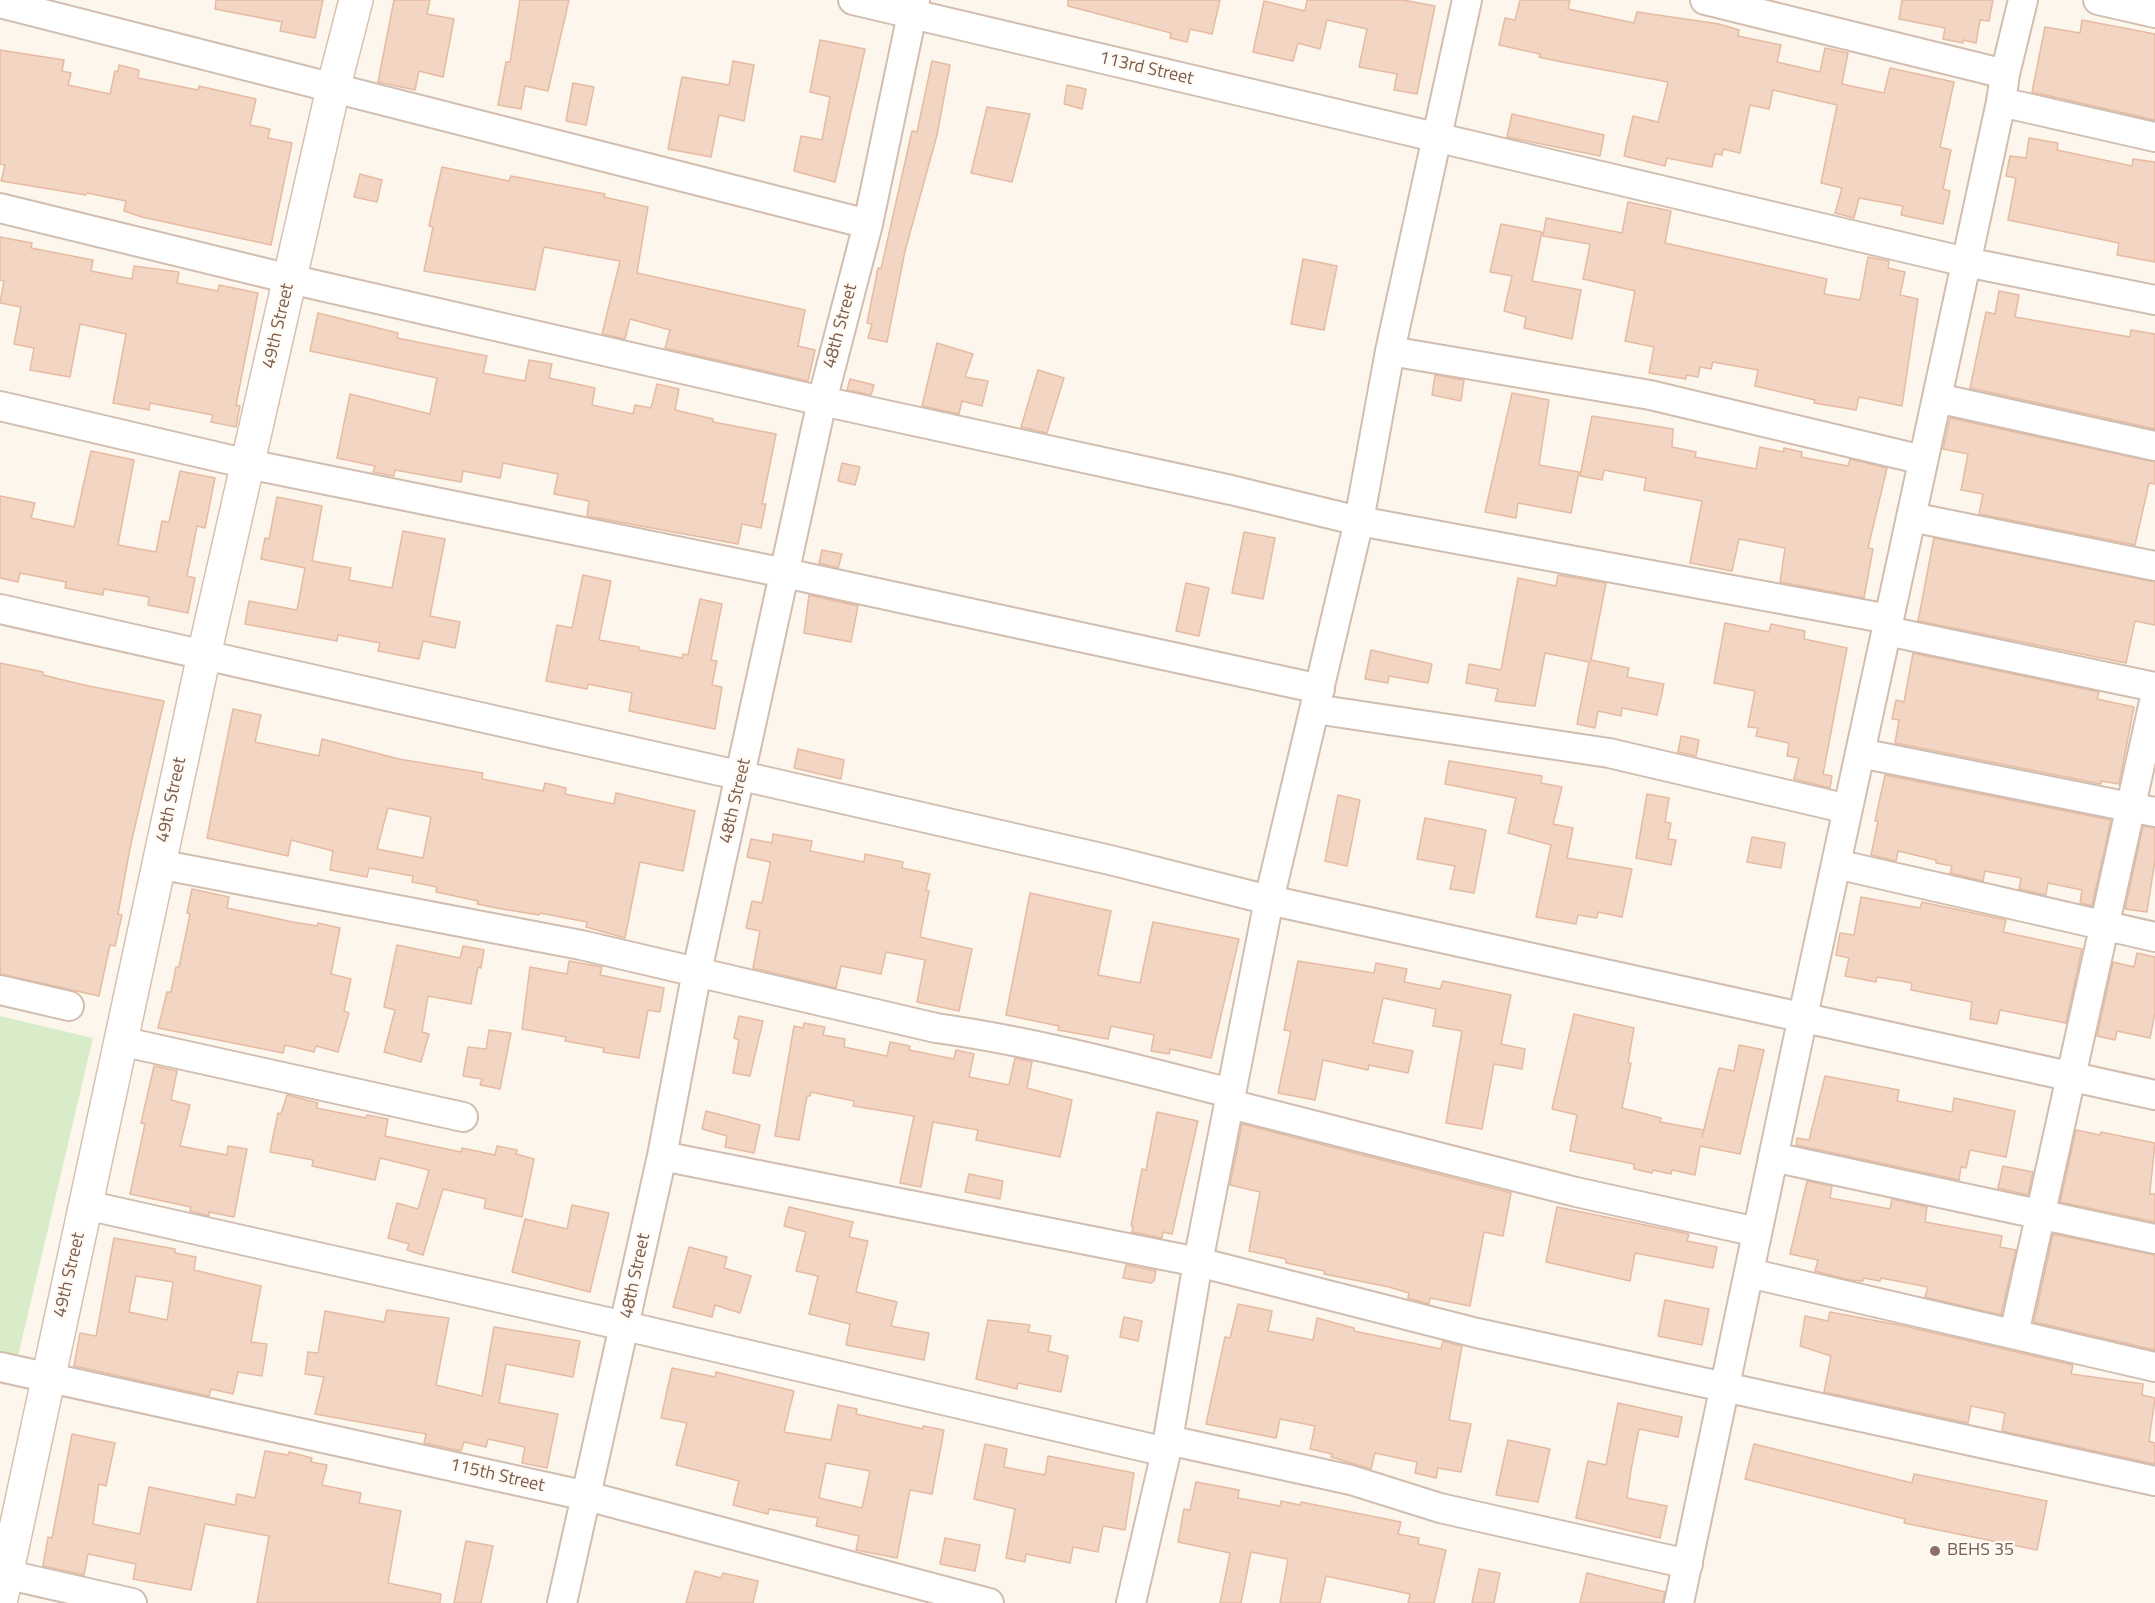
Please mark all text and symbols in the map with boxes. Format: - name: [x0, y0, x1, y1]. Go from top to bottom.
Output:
- street label: 113rd Street: [1097, 48, 1195, 90]
- street label: 49th Street: [259, 281, 299, 371]
- street label: 48th Street: [819, 281, 863, 371]
- street label: 49th Street: [152, 755, 192, 845]
- street label: 48th Street: [716, 756, 756, 846]
- street label: 49th Street: [50, 1230, 90, 1320]
- street label: 48th Street: [616, 1231, 656, 1321]
- street label: 115th Street: [448, 1455, 546, 1497]
- place label: BEHS 35: [1947, 1540, 2014, 1562]
- marker: BEHS 35: [1928, 1544, 1942, 1558]

